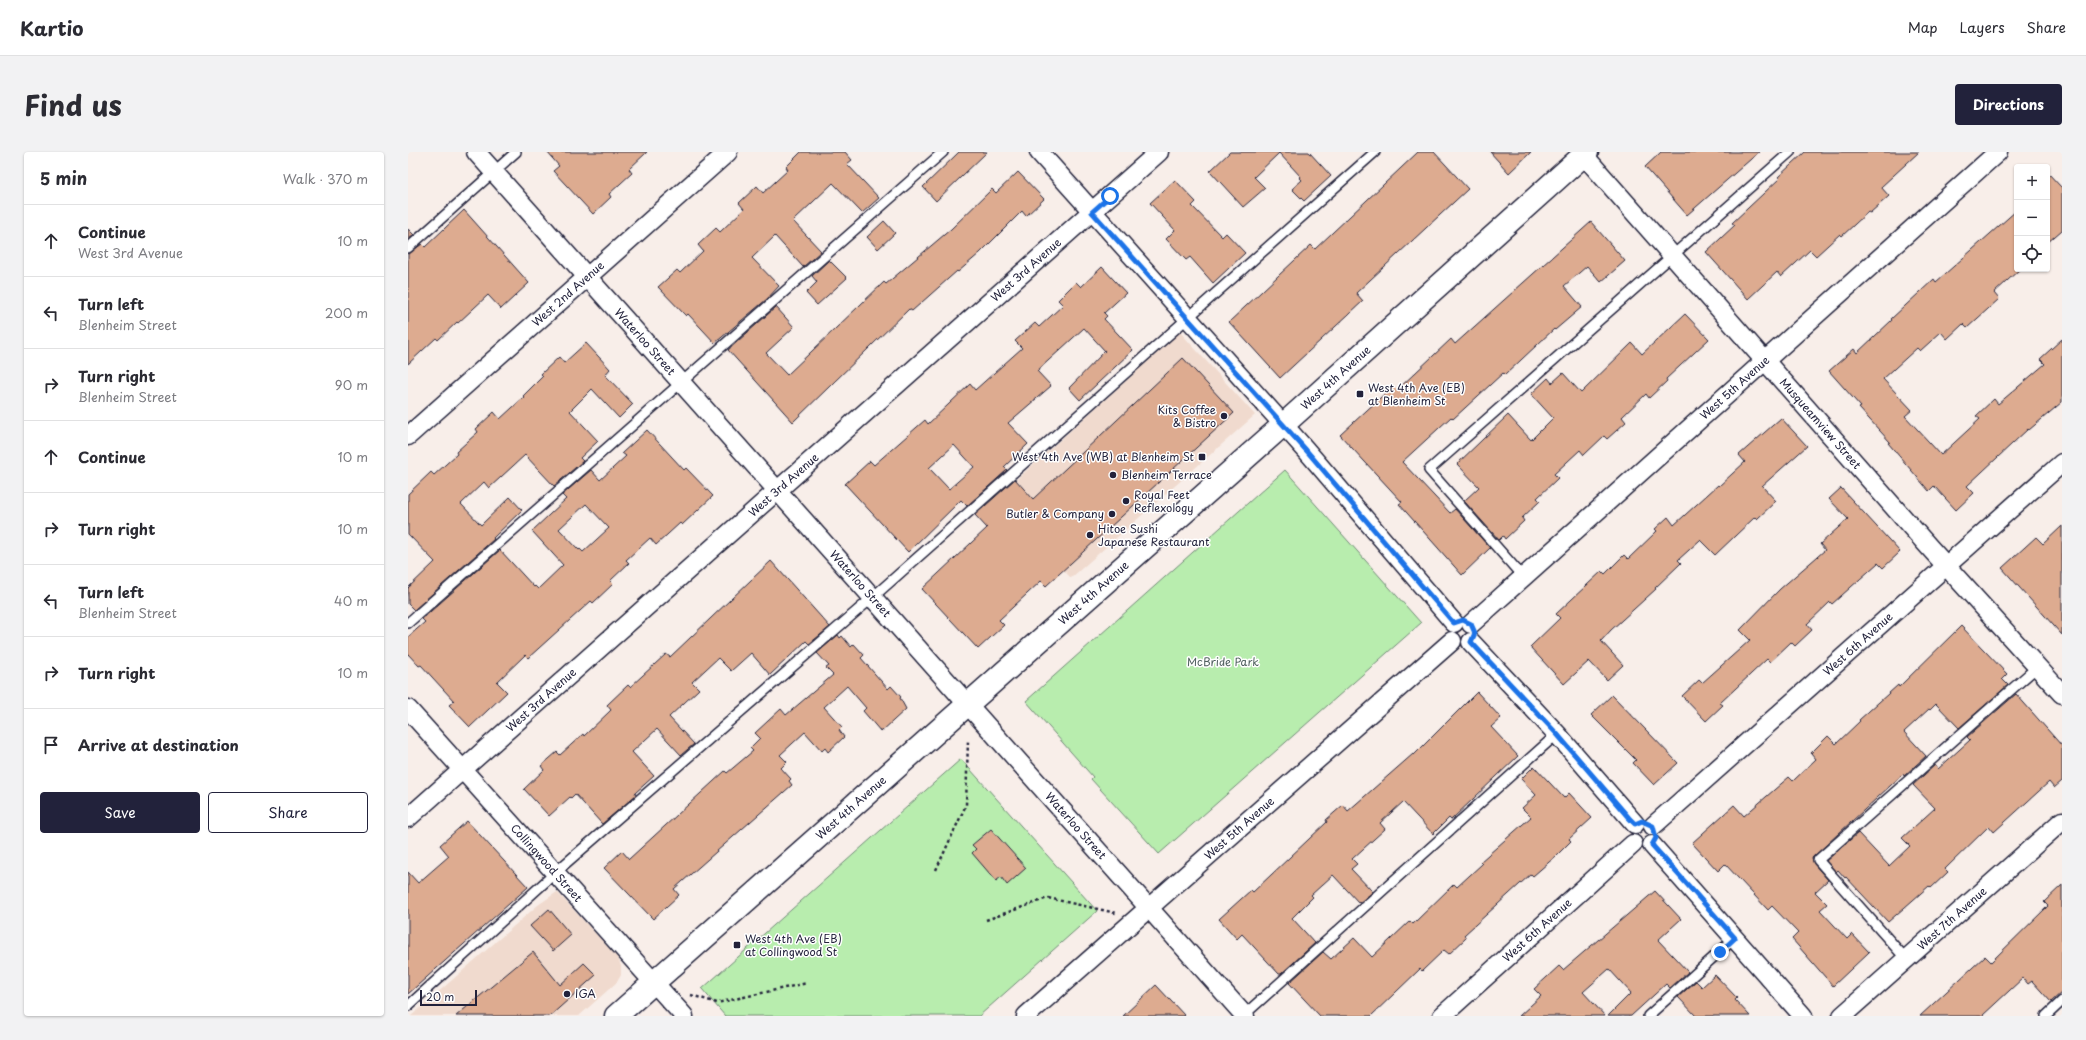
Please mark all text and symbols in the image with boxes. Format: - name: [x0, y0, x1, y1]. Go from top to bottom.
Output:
- text: Kartio: [20, 14, 83, 42]
- text: Map: [1908, 17, 1938, 38]
- text: Layers: [1960, 17, 2005, 38]
- text: Share: [2027, 17, 2066, 38]
- text: Find us: [24, 83, 122, 126]
- button: Directions: [1955, 84, 2062, 125]
- map controls: [2014, 164, 2050, 272]
- button: +: [2014, 164, 2050, 200]
- text: 5 min: [40, 165, 87, 191]
- text: Walk · 370 m: [283, 169, 368, 188]
- route start: [1101, 187, 1119, 205]
- button: −: [2014, 200, 2050, 236]
- text: Continue: [78, 220, 146, 243]
- icon: ahead: [40, 230, 62, 252]
- text: 10 m: [338, 231, 368, 250]
- street label: West 3rd Avenue: [987, 234, 1065, 305]
- button: locate: [2014, 236, 2050, 272]
- text: West 3rd Avenue: [78, 243, 183, 262]
- street label: West 2nd Avenue: [528, 257, 608, 330]
- text: Turn left: [78, 292, 144, 315]
- icon: left: [40, 302, 62, 324]
- text: 200 m: [325, 303, 368, 322]
- street label: Waterloo Street: [611, 304, 680, 379]
- text: Blenheim Street: [78, 315, 177, 334]
- street label: West 4th Avenue: [1297, 341, 1374, 413]
- street label: West 5th Avenue: [1696, 352, 1773, 423]
- text: Turn right: [78, 364, 155, 387]
- icon: right: [40, 374, 62, 396]
- street label: Musqueamview Street: [1776, 374, 1866, 473]
- text: 90 m: [335, 375, 368, 394]
- place label: West 4th Ave (EB) at Blenheim St: [1368, 379, 1465, 409]
- text: Blenheim Street: [78, 387, 177, 406]
- marker: West 4th Ave (EB) at Blenheim St: [1355, 389, 1365, 399]
- place label: Kits Coffee & Bistro: [1158, 401, 1216, 431]
- marker: Kits Coffee & Bistro: [1219, 411, 1229, 421]
- text: Continue: [78, 445, 146, 468]
- icon: ahead: [40, 446, 62, 468]
- text: 10 m: [338, 447, 368, 466]
- place label: West 4th Ave (WB) at Blenheim St: [1012, 448, 1195, 465]
- street label: West 3rd Avenue: [744, 449, 822, 520]
- marker: West 4th Ave (WB) at Blenheim St: [1197, 452, 1207, 462]
- place label: Blenheim Terrace: [1121, 466, 1212, 483]
- marker: Blenheim Terrace: [1108, 470, 1118, 480]
- place label: Royal Feet Reflexology: [1134, 486, 1193, 516]
- marker: Royal Feet Reflexology: [1121, 496, 1131, 506]
- place label: Butler & Company: [1006, 505, 1104, 522]
- marker: Butler & Company: [1107, 509, 1117, 519]
- text: Turn right: [78, 517, 155, 540]
- icon: right: [40, 518, 62, 540]
- text: 10 m: [338, 519, 368, 538]
- place label: Hitoe Sushi Japanese Restaurant: [1098, 520, 1210, 550]
- marker: Hitoe Sushi Japanese Restaurant: [1085, 530, 1095, 540]
- street label: Waterloo Street: [826, 546, 896, 621]
- street label: West 4th Avenue: [1054, 557, 1132, 628]
- text: Turn left: [78, 580, 144, 603]
- icon: left: [40, 590, 62, 612]
- text: 40 m: [334, 591, 368, 610]
- text: Blenheim Street: [78, 603, 177, 622]
- street label: West 6th Avenue: [1819, 608, 1896, 679]
- park label: McBride Park: [1187, 653, 1259, 670]
- text: Turn right: [78, 661, 155, 684]
- icon: right: [40, 662, 62, 684]
- text: 10 m: [338, 663, 368, 682]
- street label: West 3rd Avenue: [502, 664, 580, 735]
- text: Arrive at destination: [78, 733, 239, 756]
- icon: arrive: [40, 734, 62, 756]
- street label: West 4th Avenue: [812, 771, 890, 843]
- street label: Waterloo Street: [1042, 788, 1111, 863]
- button: Save: [40, 792, 200, 833]
- button: Share: [208, 792, 368, 833]
- street label: West 5th Avenue: [1200, 792, 1278, 864]
- street label: Collingwood Street: [507, 820, 587, 906]
- street label: West 7th Avenue: [1913, 883, 1990, 954]
- street label: West 6th Avenue: [1498, 894, 1575, 966]
- place label: West 4th Ave (EB) at Collingwood St: [745, 930, 842, 960]
- marker: West 4th Ave (EB) at Collingwood St: [732, 940, 742, 950]
- route end: [1711, 943, 1729, 961]
- place label: IGA: [575, 985, 596, 1002]
- scale bar: [420, 988, 477, 1007]
- text: 20 m: [426, 988, 454, 1005]
- marker: IGA: [562, 989, 572, 999]

